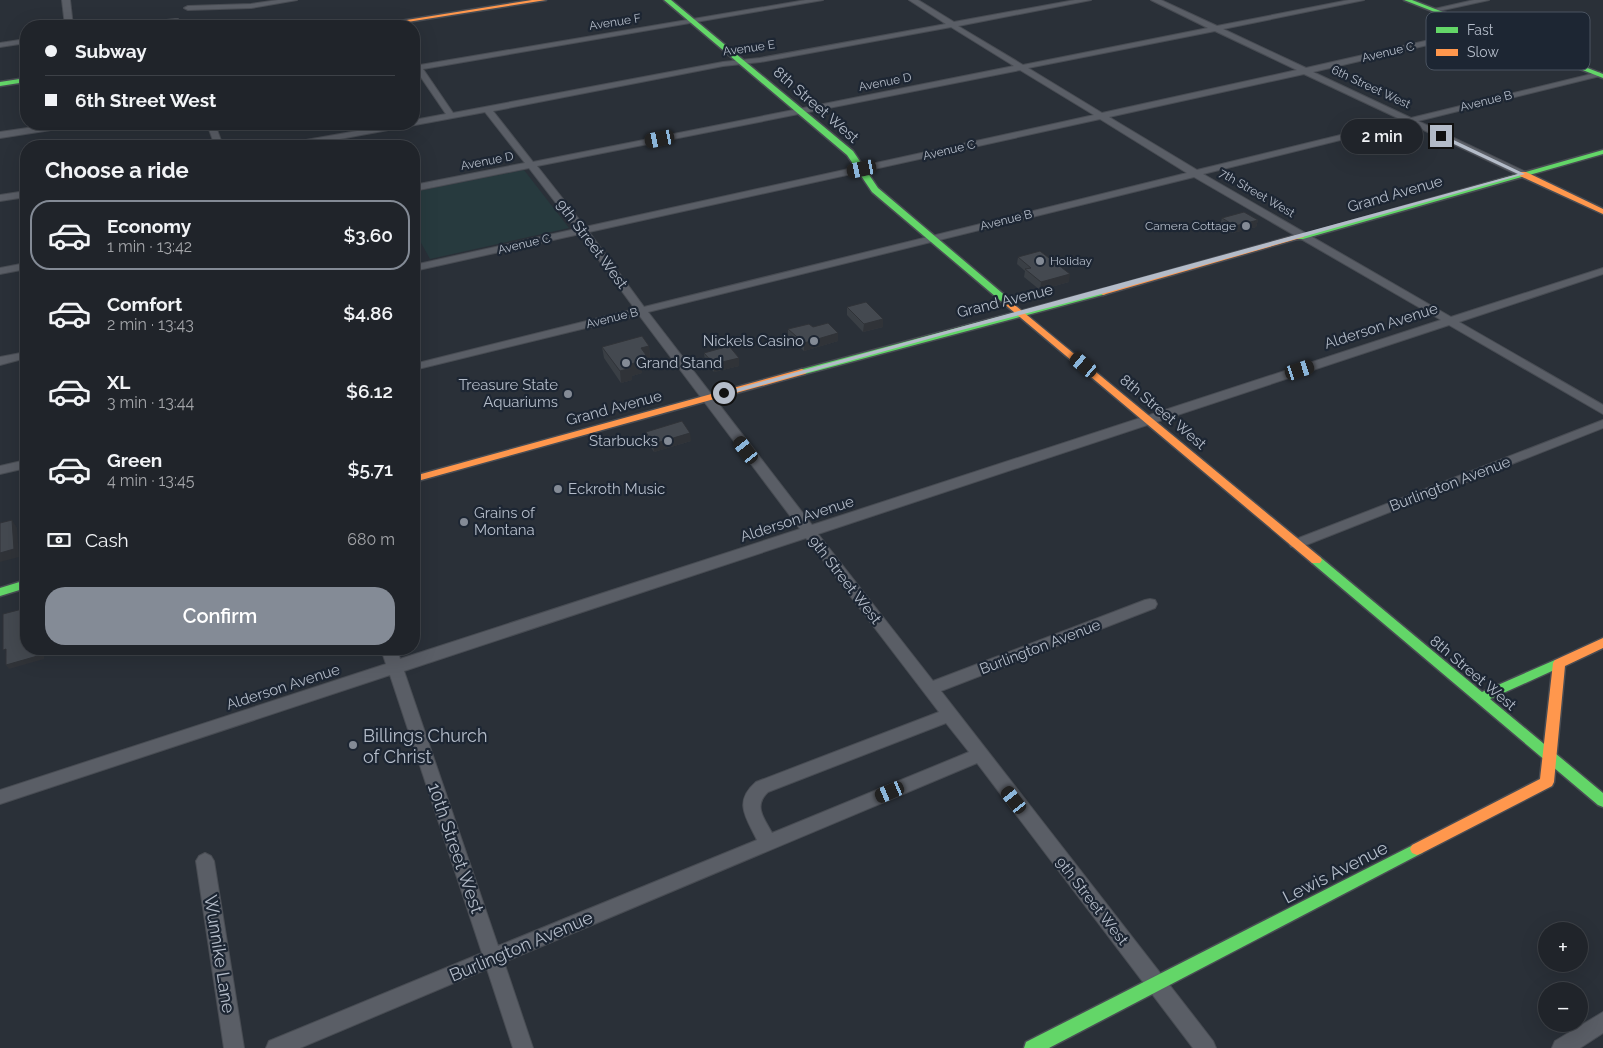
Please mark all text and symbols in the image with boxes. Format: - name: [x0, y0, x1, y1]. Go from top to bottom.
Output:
- street label: Avenue F: [588, 11, 642, 33]
- legend: [1426, 12, 1590, 70]
- text: Fast: [1467, 22, 1494, 38]
- street label: Avenue E: [722, 37, 776, 59]
- street label: Avenue C: [1360, 39, 1416, 65]
- text: Subway: [75, 40, 147, 62]
- text: Slow: [1467, 44, 1499, 60]
- street label: 8th Street West: [770, 63, 862, 147]
- street label: 6th Street West: [1329, 63, 1413, 111]
- street label: Avenue D: [857, 70, 913, 94]
- street label: Avenue B: [1459, 88, 1513, 114]
- text: 6th Street West: [75, 89, 216, 111]
- callout: 2 min: [1341, 118, 1424, 154]
- route end: [1430, 125, 1452, 147]
- text: 2 min: [1362, 127, 1403, 146]
- car: [643, 129, 676, 149]
- street label: Avenue C: [921, 137, 977, 163]
- street label: Avenue D: [459, 149, 515, 173]
- text: Choose a ride: [45, 157, 189, 183]
- car: [845, 159, 878, 179]
- street label: 7th Street West: [1217, 166, 1297, 220]
- street label: Grand Avenue: [1345, 172, 1445, 216]
- street label: 9th Street West: [553, 196, 631, 292]
- street label: Avenue B: [979, 207, 1033, 233]
- icon: car: [47, 213, 92, 258]
- text: Economy: [107, 215, 191, 237]
- place label: Camera Cottage: [1145, 219, 1236, 233]
- marker: Camera Cottage: [1240, 220, 1252, 232]
- text: $3.60: [343, 224, 393, 246]
- street label: Avenue C: [496, 231, 552, 257]
- text: 1 min · 13:42: [107, 237, 192, 256]
- place label: Holiday: [1050, 254, 1093, 268]
- marker: Holiday: [1034, 255, 1046, 267]
- street label: Grand Avenue: [955, 280, 1055, 322]
- icon: car: [47, 291, 92, 336]
- text: Comfort: [107, 293, 182, 315]
- street label: Alderson Avenue: [1322, 299, 1440, 353]
- text: $4.86: [343, 302, 393, 324]
- street label: Avenue B: [585, 305, 639, 331]
- text: 2 min · 13:43: [107, 315, 194, 334]
- place label: Nickels Casino: [703, 332, 804, 350]
- marker: Nickels Casino: [808, 335, 820, 347]
- car: [1067, 350, 1100, 380]
- place label: Grand Stand: [636, 354, 722, 372]
- marker: Grand Stand: [620, 357, 632, 369]
- car: [1283, 358, 1316, 382]
- icon: car: [47, 369, 92, 414]
- text: XL: [107, 371, 130, 393]
- street label: 8th Street West: [1116, 371, 1210, 453]
- place label: Treasure State Aquariums: [459, 376, 558, 411]
- text: $6.12: [346, 380, 393, 402]
- route start: [713, 382, 735, 404]
- street label: Grand Avenue: [564, 387, 664, 429]
- marker: Treasure State Aquariums: [562, 388, 574, 400]
- text: 3 min · 13:44: [107, 393, 194, 412]
- place label: Starbucks: [589, 432, 658, 450]
- car: [730, 434, 761, 466]
- marker: Starbucks: [662, 435, 674, 447]
- icon: car: [47, 447, 92, 492]
- text: Green: [107, 449, 162, 471]
- street label: Burlington Avenue: [1387, 453, 1513, 515]
- text: $5.71: [348, 458, 393, 480]
- text: 4 min · 13:45: [107, 471, 194, 490]
- place label: Eckroth Music: [568, 480, 665, 498]
- marker: Eckroth Music: [552, 483, 564, 495]
- street label: Alderson Avenue: [738, 492, 856, 546]
- place label: Grains of Montana: [474, 504, 536, 539]
- marker: Grains of Montana: [458, 516, 470, 528]
- icon: cash: [45, 526, 73, 554]
- text: Cash: [85, 529, 129, 551]
- text: 680 m: [347, 530, 395, 549]
- street label: 9th Street West: [805, 532, 885, 628]
- button: Confirm: [45, 587, 395, 645]
- street label: Burlington Avenue: [977, 616, 1103, 678]
- street label: 8th Street West: [1426, 632, 1520, 714]
- street label: Alderson Avenue: [224, 660, 342, 714]
- place label: Billings Church of Christ: [363, 725, 487, 767]
- marker: Billings Church of Christ: [347, 739, 359, 751]
- car: [873, 779, 906, 805]
- street label: 10th Street West: [424, 780, 488, 916]
- car: [998, 784, 1029, 816]
- street label: Lewis Avenue: [1279, 836, 1391, 907]
- street label: 9th Street West: [1052, 853, 1132, 949]
- street label: Wunnike Lane: [200, 893, 240, 1015]
- street label: Burlington Avenue: [446, 906, 596, 986]
- map controls: [1538, 922, 1588, 1032]
- button: +: [1538, 922, 1588, 972]
- button: −: [1538, 982, 1588, 1032]

